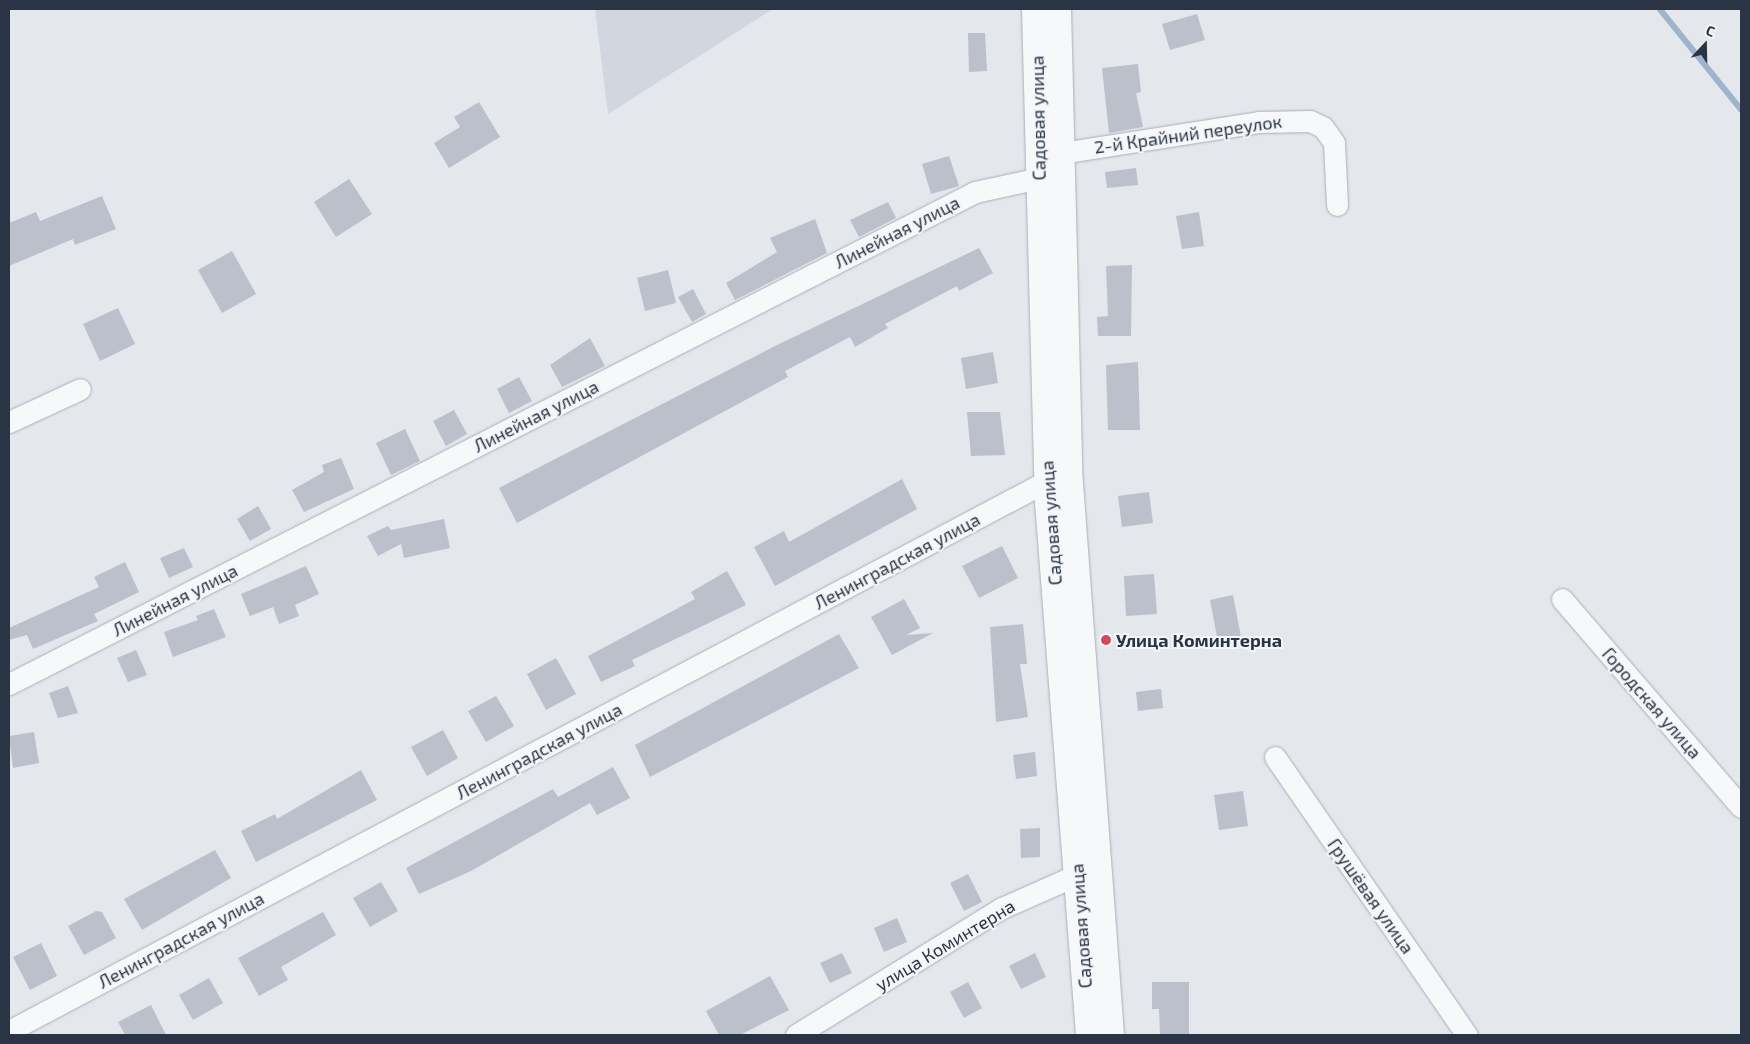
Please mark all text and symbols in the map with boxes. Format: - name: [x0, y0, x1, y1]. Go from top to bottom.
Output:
- north arrow: [1680, 20, 1730, 70]
- text: С: [1704, 21, 1717, 40]
- street label: Садовая улица: [1026, 55, 1050, 181]
- street label: 2-й Крайний переулок: [1093, 110, 1283, 158]
- street label: Линейная улица: [831, 191, 963, 273]
- street label: Линейная улица: [470, 375, 602, 457]
- street label: Садовая улица: [1036, 460, 1066, 586]
- street label: Ленинградская улица: [810, 508, 984, 614]
- street label: Линейная улица: [109, 559, 241, 641]
- place label: Улица Коминтерна: [1116, 629, 1282, 651]
- marker: Улица Коминтерна: [1100, 634, 1112, 646]
- street label: Городская улица: [1598, 643, 1706, 763]
- street label: Ленинградская улица: [452, 698, 626, 804]
- street label: Грушёвая улица: [1323, 834, 1419, 958]
- street label: Садовая улица: [1066, 863, 1096, 989]
- street label: Ленинградская улица: [94, 887, 268, 993]
- street label: улица Коминтерна: [871, 895, 1019, 995]

